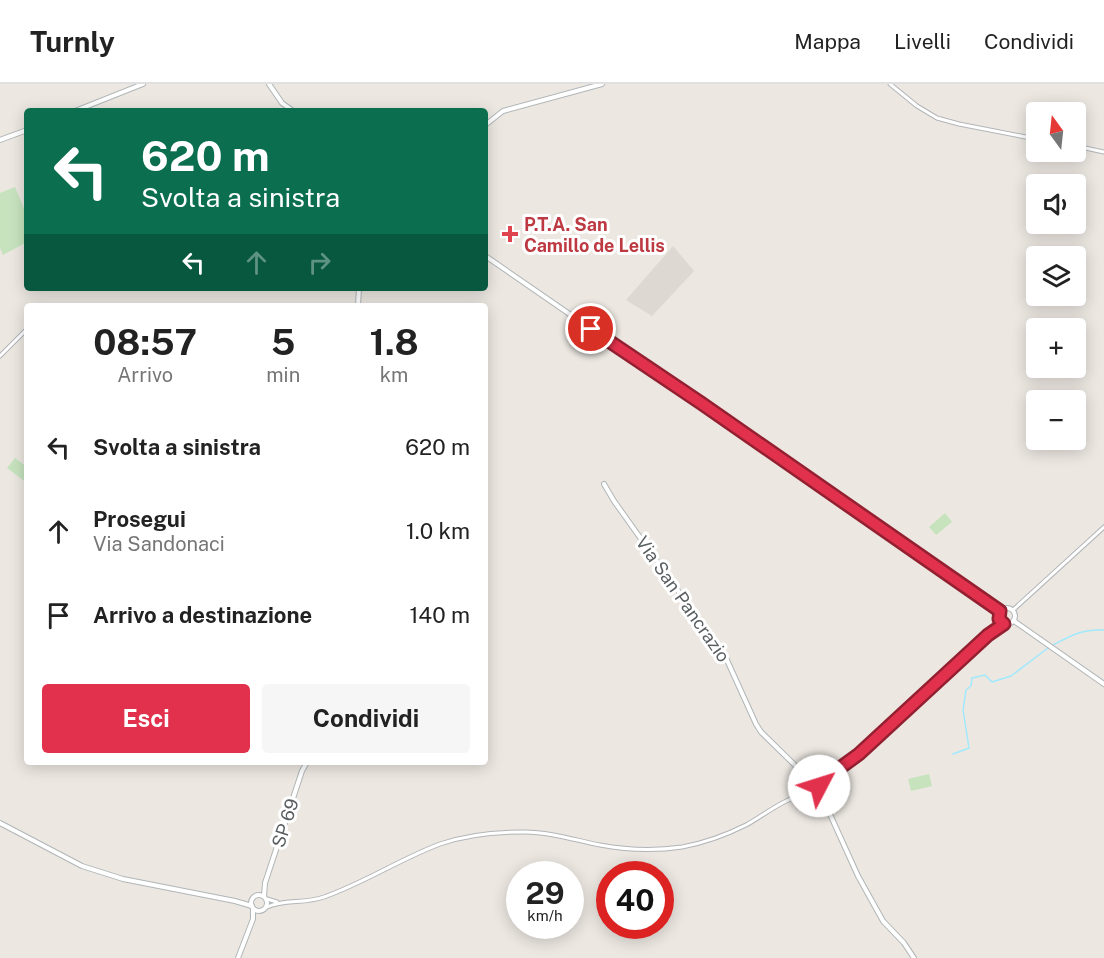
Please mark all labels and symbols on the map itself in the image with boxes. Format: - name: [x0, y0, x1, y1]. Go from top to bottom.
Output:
- north arrow: [1026, 102, 1086, 162]
- place label: P.T.A. San Camillo de Lellis: [524, 214, 665, 256]
- marker: P.T.A. San Camillo de Lellis: [501, 225, 519, 243]
- pin: [565, 303, 616, 354]
- street label: Via San Pancrazio: [632, 532, 734, 666]
- position arrow: [787, 754, 851, 818]
- street label: SP 69: [267, 796, 303, 850]
- speed limit sign: 40: [596, 861, 674, 939]

